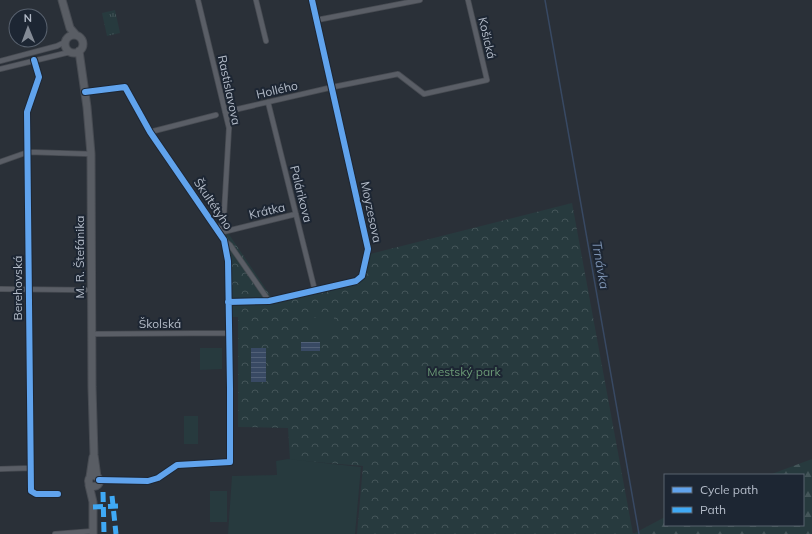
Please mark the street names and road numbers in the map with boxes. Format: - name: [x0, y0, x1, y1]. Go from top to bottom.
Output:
- street label: Košická: [475, 16, 500, 60]
- street label: Rastislavova: [215, 54, 244, 126]
- street label: Hollého: [255, 77, 299, 102]
- street label: Palárikova: [287, 164, 316, 224]
- street label: Škultétyho: [191, 175, 236, 232]
- street label: Moyzesova: [358, 180, 385, 244]
- street label: Krátka: [247, 199, 286, 222]
- street label: M. R. Štefánika: [72, 216, 87, 299]
- street label: Berehovská: [10, 256, 25, 320]
- street label: Školská: [139, 316, 181, 331]

